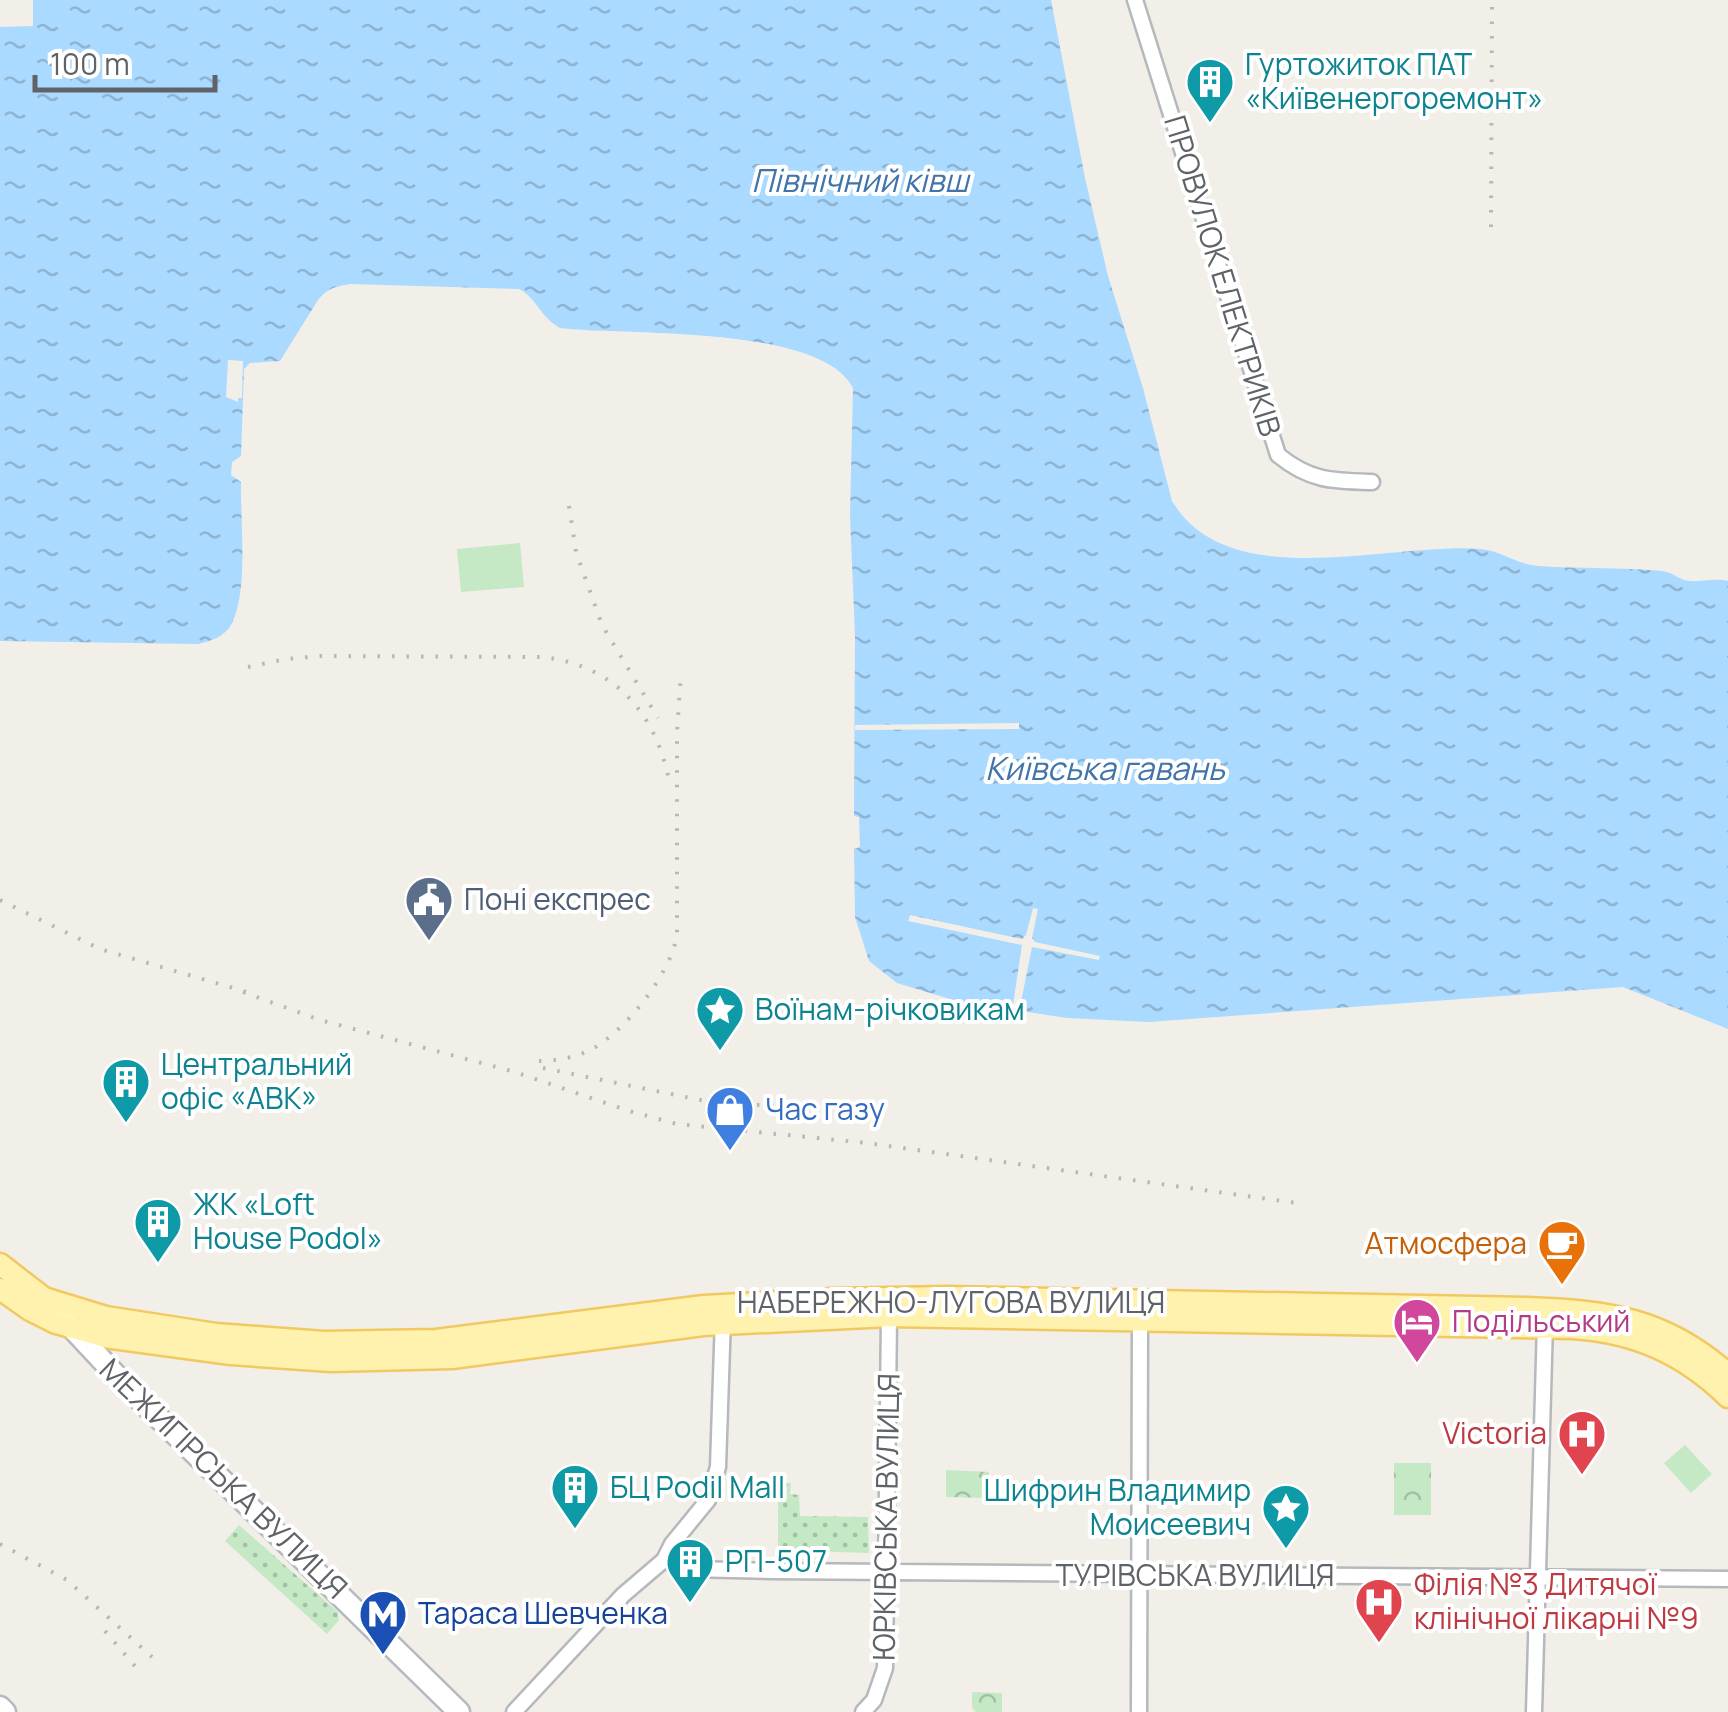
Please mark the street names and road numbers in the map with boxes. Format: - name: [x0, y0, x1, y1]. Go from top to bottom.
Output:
- street label: ПРОВУЛОК ЕЛЕКТРИКІВ: [1155, 110, 1292, 441]
- street label: НАБЕРЕЖНО-ЛУГОВА ВУЛИЦЯ: [737, 1281, 1165, 1322]
- street label: МЕЖИГІРСЬКА ВУЛИЦЯ: [91, 1349, 357, 1607]
- street label: ЮРКІВСЬКА ВУЛИЦЯ: [862, 1373, 909, 1661]
- street label: ТУРІВСЬКА ВУЛИЦЯ: [1056, 1554, 1334, 1595]

